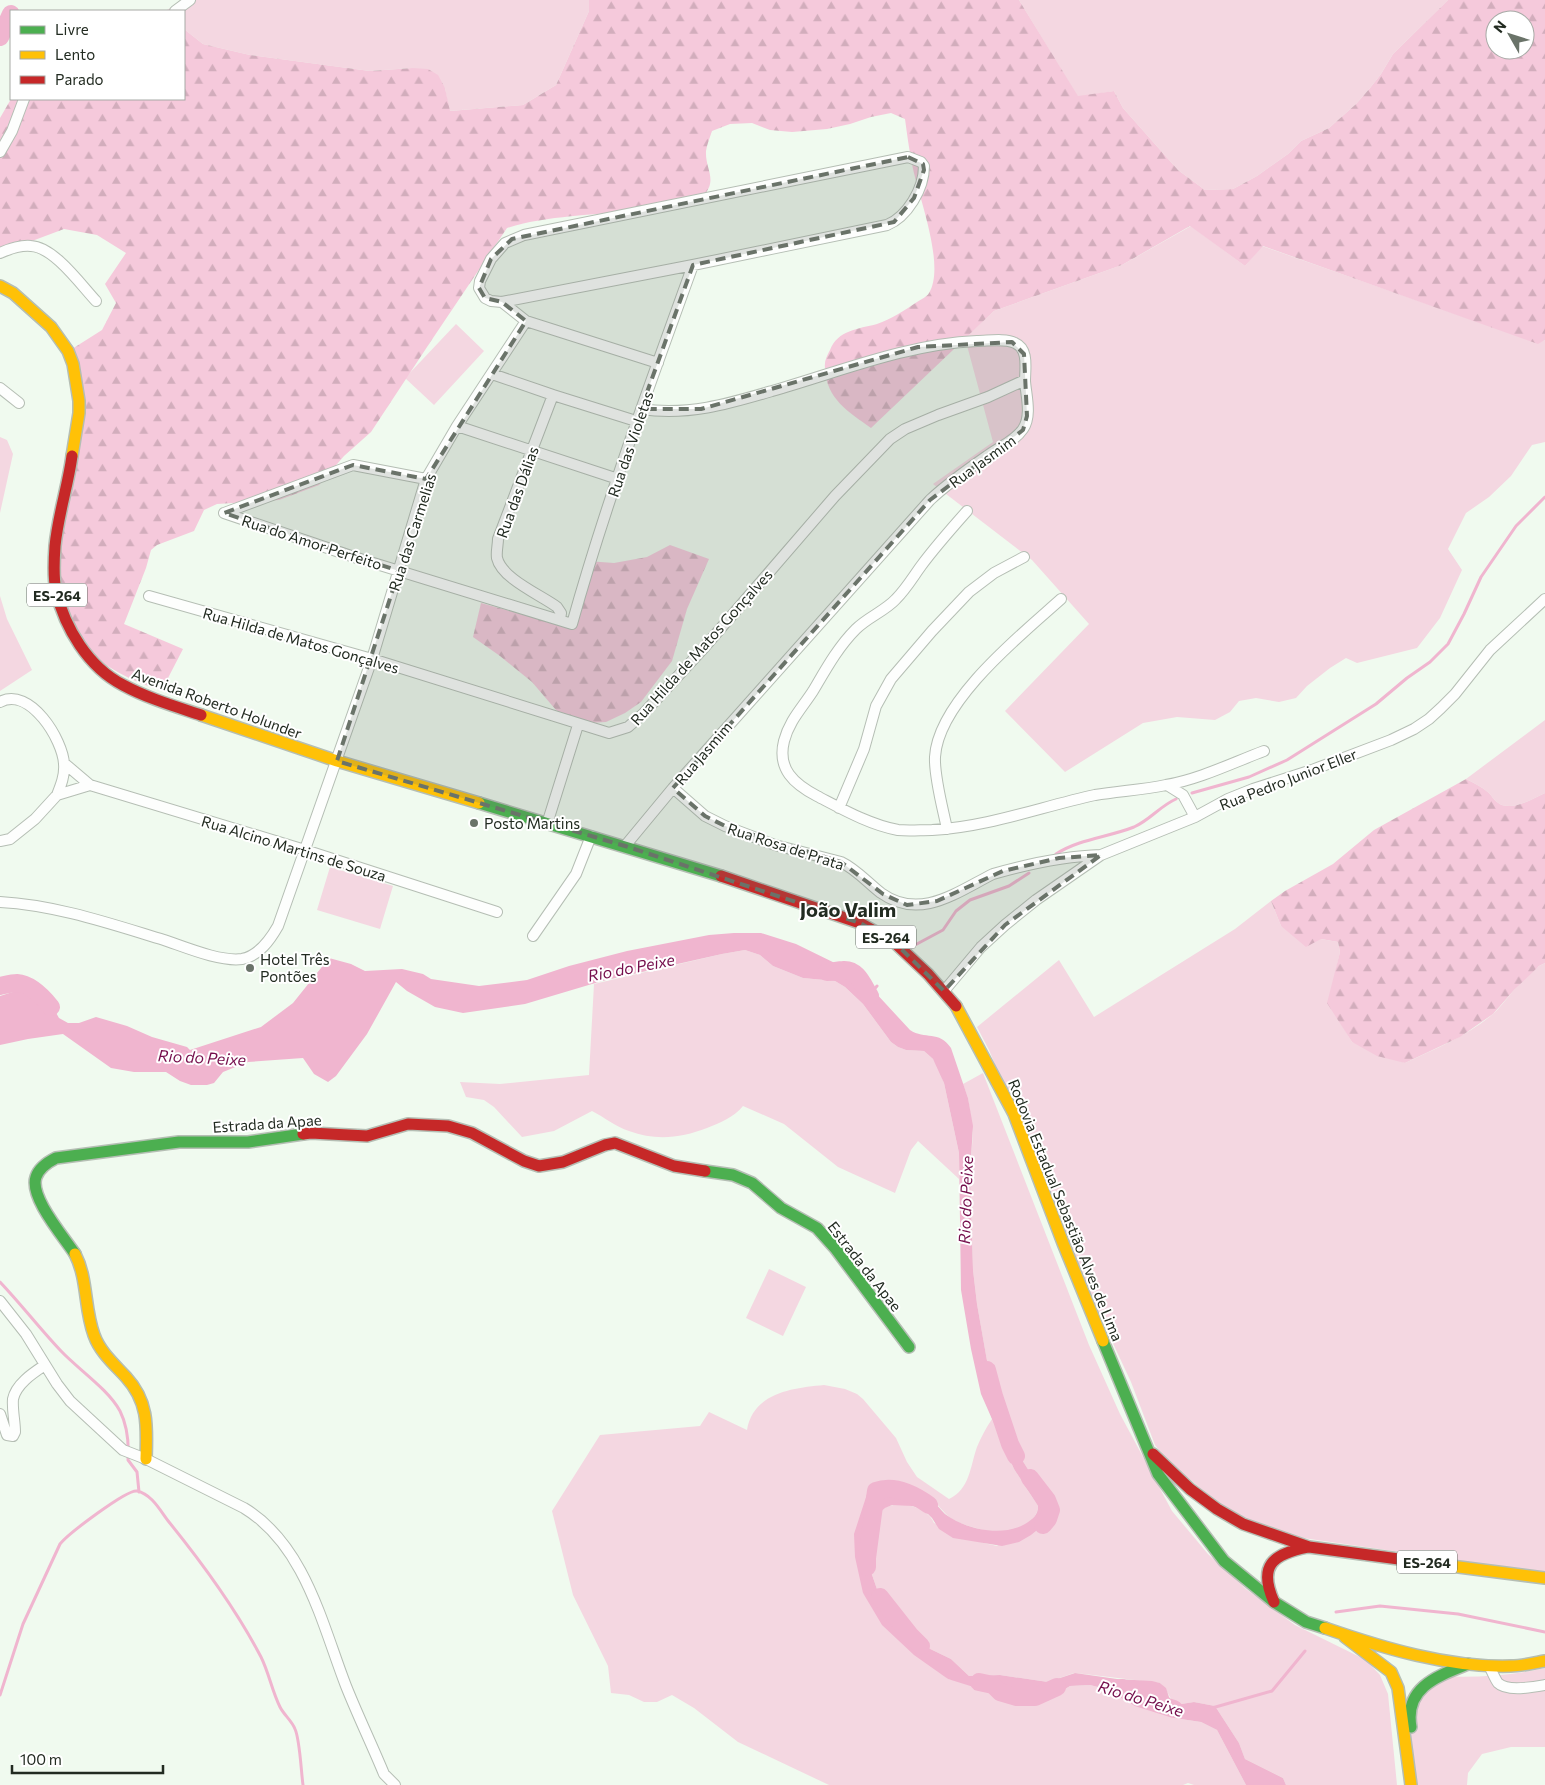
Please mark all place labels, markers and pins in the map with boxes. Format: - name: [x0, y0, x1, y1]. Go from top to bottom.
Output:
- place label: Posto Martins: [484, 814, 580, 832]
- marker: Posto Martins: [468, 817, 480, 829]
- place label: Hotel Três Pontões: [260, 950, 330, 985]
- marker: Hotel Três Pontões: [244, 962, 256, 974]

